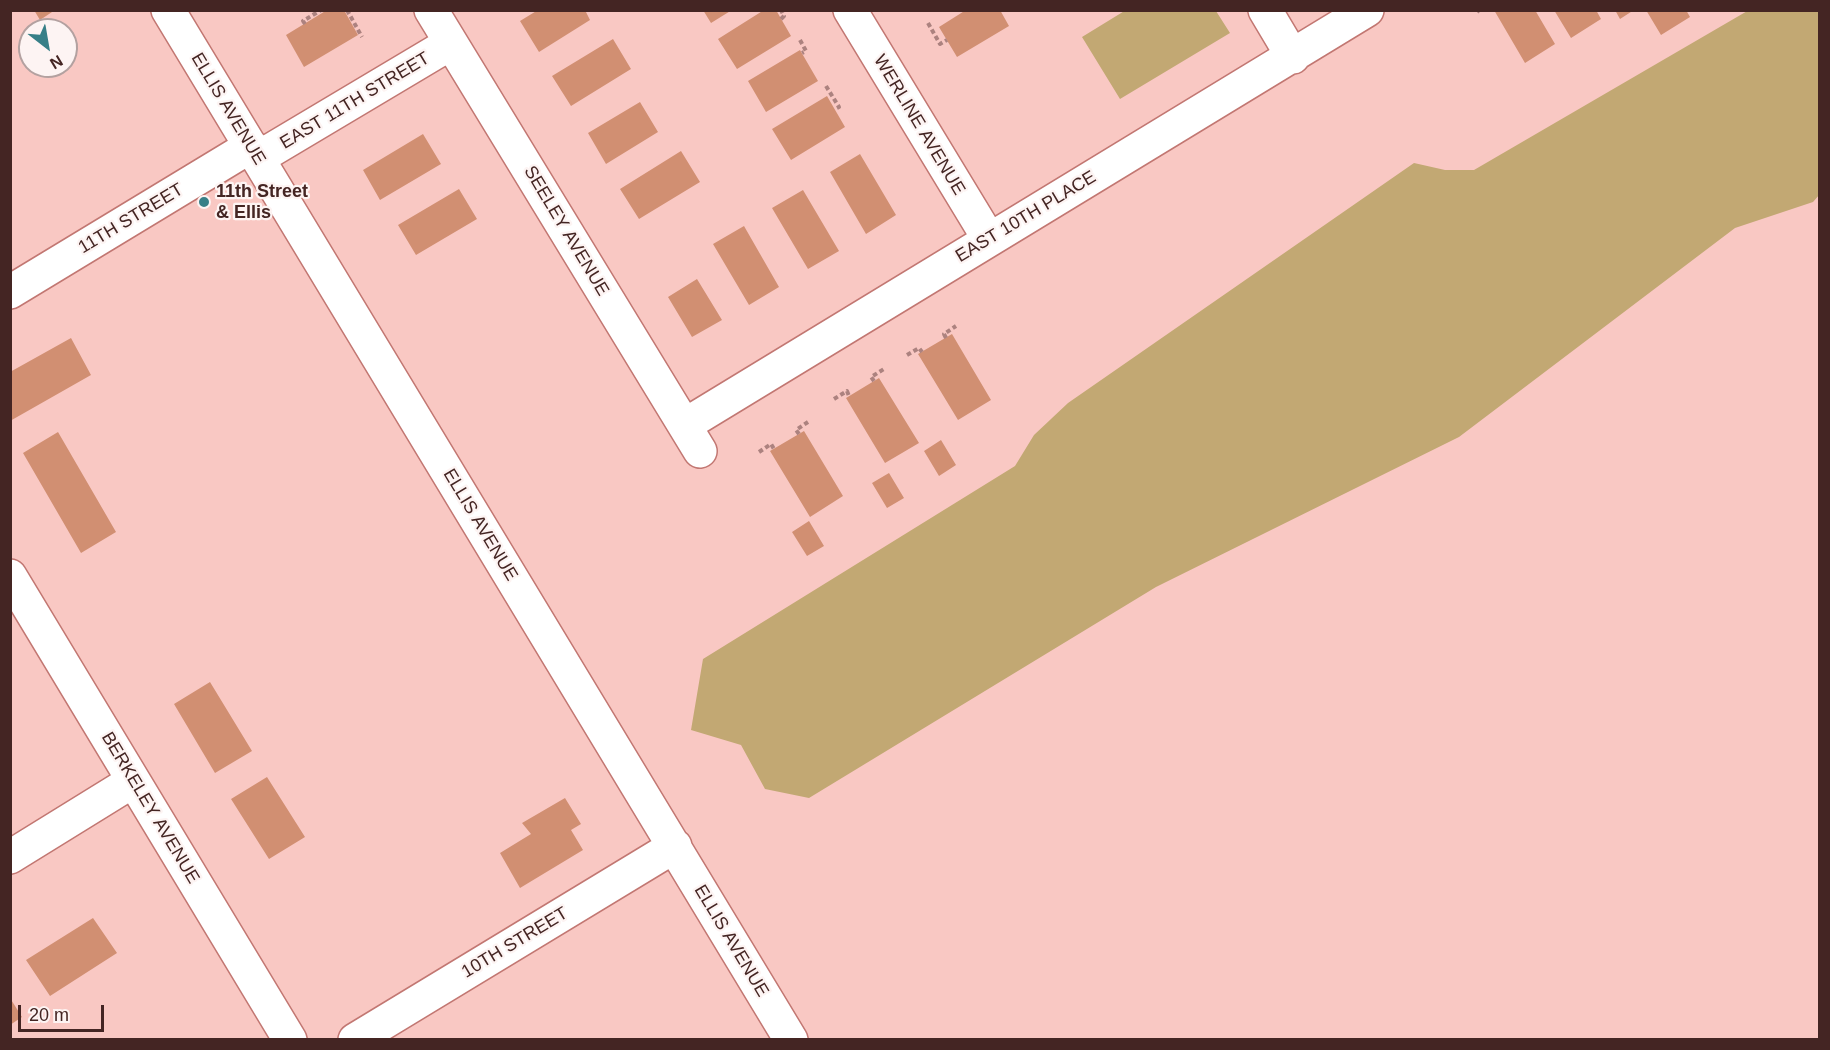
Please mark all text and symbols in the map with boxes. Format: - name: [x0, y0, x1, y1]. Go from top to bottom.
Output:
- north arrow: [18, 18, 78, 78]
- street label: EAST 11TH STREET: [276, 48, 434, 154]
- street label: ELLIS AVENUE: [186, 49, 270, 169]
- street label: WERLINE AVENUE: [869, 51, 969, 199]
- text: N: [47, 52, 66, 72]
- street label: SEELEY AVENUE: [519, 162, 613, 300]
- street label: EAST 10TH PLACE: [952, 167, 1100, 267]
- street label: 11TH STREET: [75, 179, 187, 259]
- place label: 11th Street & Ellis: [216, 181, 308, 224]
- marker: 11th Street & Ellis: [197, 195, 211, 209]
- street label: ELLIS AVENUE: [438, 465, 522, 585]
- street label: BERKELEY AVENUE: [96, 728, 204, 888]
- street label: ELLIS AVENUE: [689, 881, 773, 1001]
- street label: 10TH STREET: [458, 903, 572, 983]
- scale bar: [21, 993, 106, 1031]
- text: 20 m: [29, 1005, 69, 1025]

